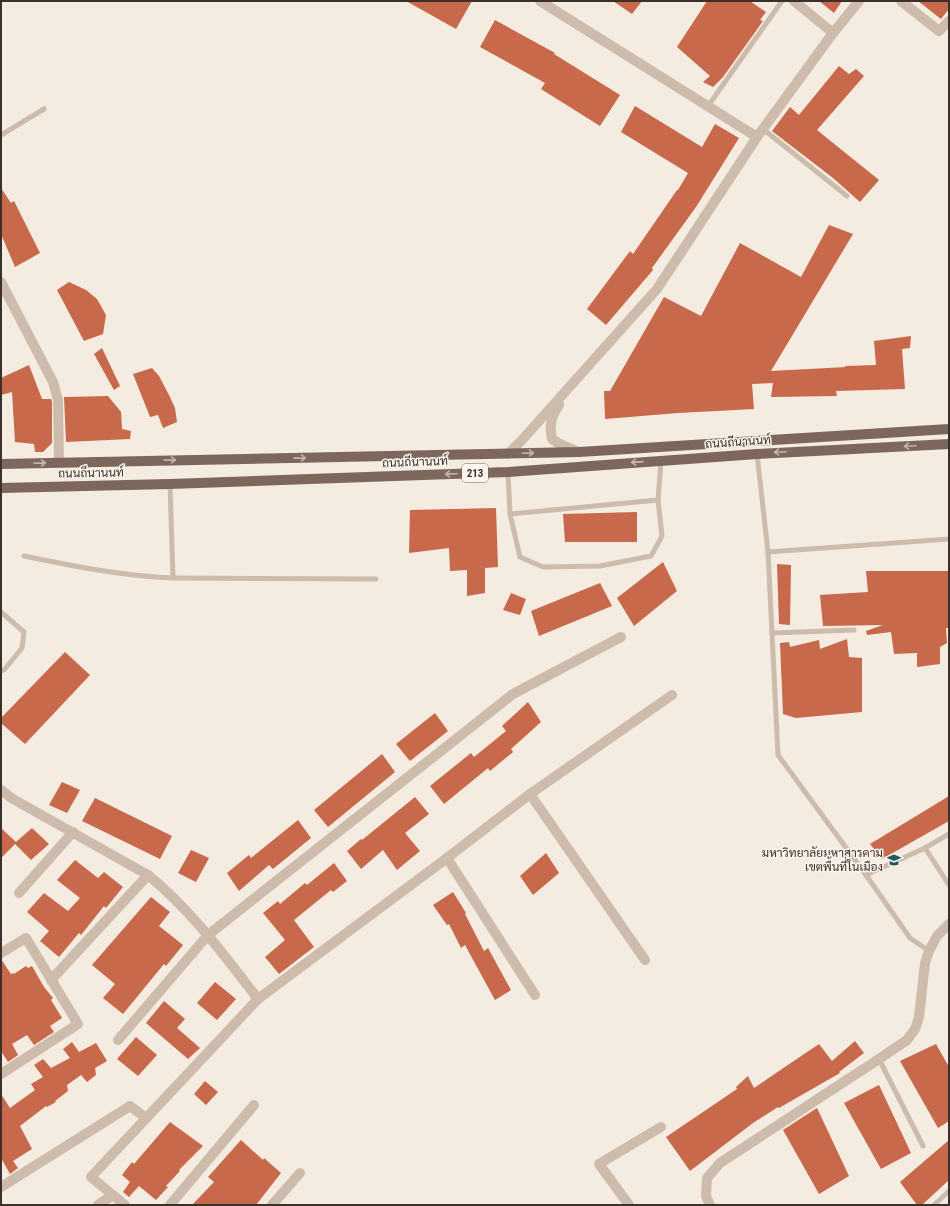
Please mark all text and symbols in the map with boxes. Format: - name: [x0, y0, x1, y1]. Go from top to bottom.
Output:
- street label: ถนนถีนานนท์: [705, 432, 771, 451]
- one-way arrow: [904, 442, 917, 449]
- one-way arrow: [521, 449, 534, 457]
- one-way arrow: [774, 449, 787, 456]
- street label: ถนนถีนานนท์: [382, 453, 448, 470]
- one-way arrow: [293, 454, 306, 461]
- one-way arrow: [163, 456, 176, 464]
- one-way arrow: [33, 459, 46, 466]
- one-way arrow: [631, 459, 644, 466]
- street label: ถนนถีนานนท์: [58, 464, 124, 481]
- road number: 213: [462, 464, 488, 482]
- one-way arrow: [445, 470, 458, 477]
- place label: มหาวิทยาลัยมหาสารคาม เขตพื้นที่ในเมือง: [762, 846, 883, 874]
- school or university icon: มหาวิทยาลัยมหาสารคาม เขตพื้นที่ในเมือง: [886, 852, 902, 868]

